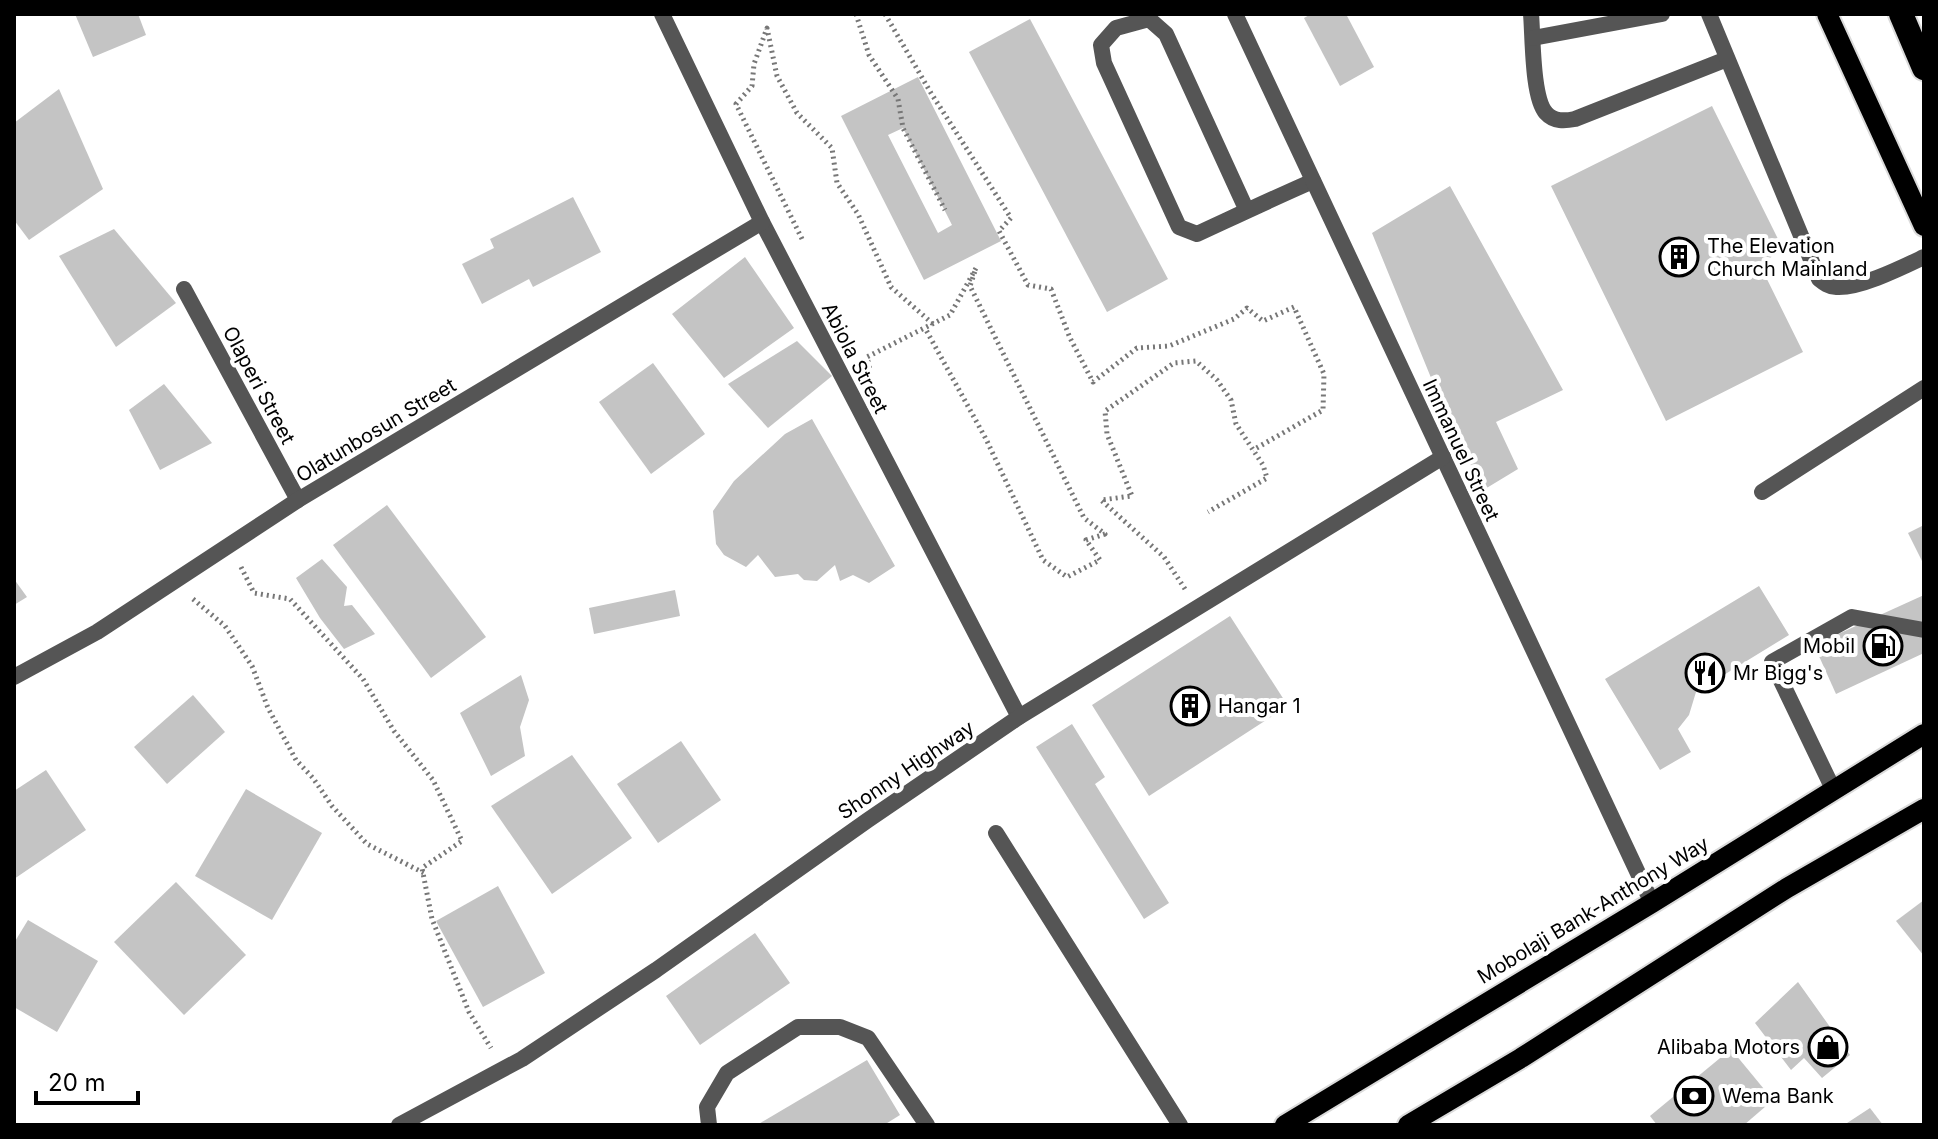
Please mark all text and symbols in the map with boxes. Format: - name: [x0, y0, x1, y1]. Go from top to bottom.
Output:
- place label: The Elevation Church Mainland: [1707, 234, 1867, 281]
- building icon: The Elevation Church Mainland: [1658, 236, 1700, 278]
- street label: Abiola Street: [817, 299, 893, 418]
- street label: Olaperi Street: [218, 322, 300, 448]
- street label: Olatunbosun Street: [292, 373, 461, 487]
- street label: Immanuel Street: [1418, 375, 1505, 525]
- fuel station icon: Mobil: [1862, 625, 1904, 667]
- place label: Mobil: [1803, 634, 1855, 658]
- restaurant icon: Mr Bigg's: [1684, 652, 1726, 694]
- place label: Mr Bigg's: [1733, 661, 1823, 685]
- building icon: Hangar 1: [1169, 685, 1211, 727]
- place label: Hangar 1: [1218, 694, 1301, 718]
- street label: Shonny Highway: [833, 716, 979, 824]
- street label: Mobolaji Bank-Anthony Way: [1473, 831, 1713, 989]
- shop icon: Alibaba Motors: [1807, 1026, 1849, 1068]
- place label: Alibaba Motors: [1657, 1035, 1800, 1059]
- scale bar: [36, 1055, 138, 1105]
- text: 20 m: [48, 1068, 106, 1097]
- bank icon: Wema Bank: [1673, 1075, 1715, 1117]
- place label: Wema Bank: [1722, 1084, 1834, 1108]

